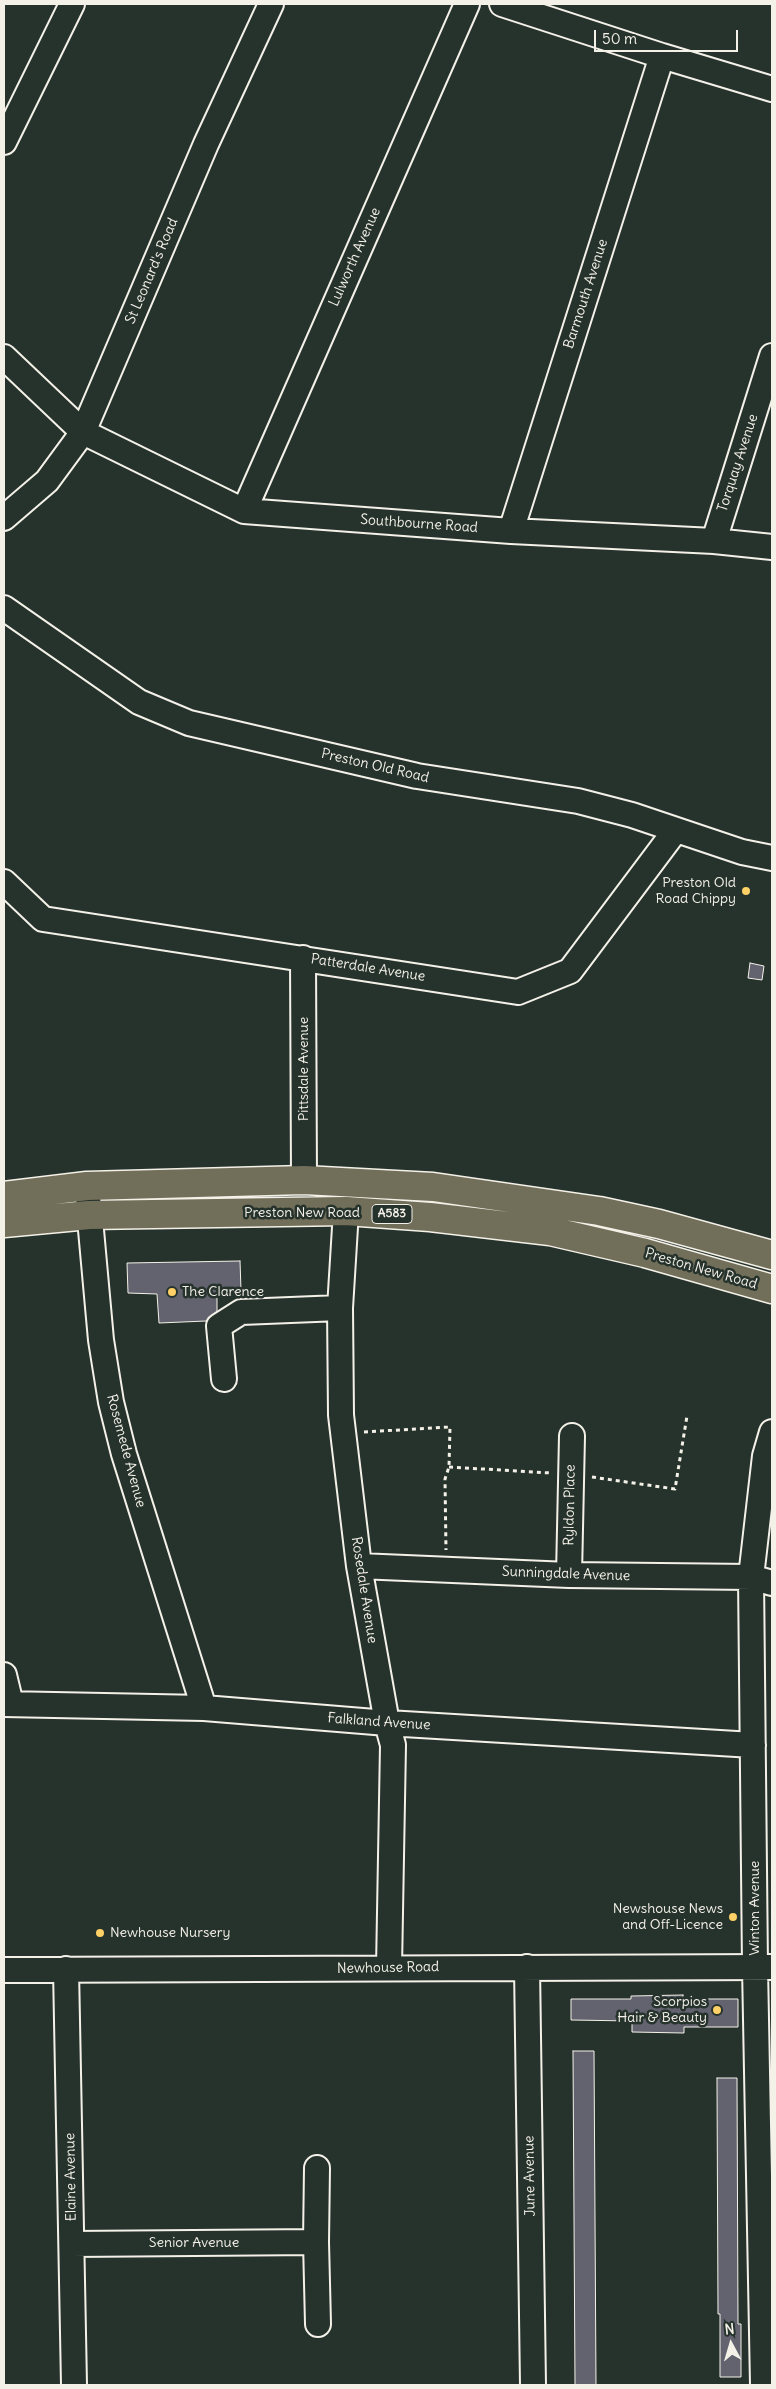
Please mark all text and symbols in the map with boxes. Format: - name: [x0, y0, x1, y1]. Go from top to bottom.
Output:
- scale bar: [596, 20, 740, 52]
- text: 50 m: [602, 29, 637, 48]
- street label: Lulworth Avenue: [326, 205, 384, 309]
- street label: St Leonard's Road: [122, 216, 182, 326]
- street label: Barmouth Avenue: [560, 237, 612, 351]
- street label: Torquay Avenue: [714, 412, 762, 514]
- street label: Southbourne Road: [360, 512, 478, 536]
- street label: Preston Old Road: [320, 745, 430, 787]
- place label: Preston Old Road Chippy: [656, 875, 736, 908]
- marker: Preston Old Road Chippy: [740, 885, 752, 897]
- street label: Patterdale Avenue: [310, 951, 426, 985]
- street label: Pittsdale Avenue: [296, 1017, 312, 1121]
- road number: A583: [372, 1204, 412, 1224]
- street label: Preston New Road: [244, 1205, 360, 1221]
- street label: Preston New Road: [643, 1245, 759, 1293]
- place label: The Clarence: [182, 1284, 264, 1300]
- marker: The Clarence: [166, 1286, 178, 1298]
- street label: Rosemede Avenue: [103, 1393, 149, 1509]
- street label: Ryldon Place: [561, 1464, 579, 1546]
- street label: Rosedale Avenue: [347, 1535, 381, 1645]
- street label: Sunningdale Avenue: [502, 1563, 630, 1585]
- street label: Falkland Avenue: [327, 1710, 431, 1734]
- street label: Winton Avenue: [747, 1861, 763, 1955]
- place label: Newshouse News and Off-Licence: [613, 1901, 723, 1934]
- marker: Newshouse News and Off-Licence: [727, 1911, 739, 1923]
- place label: Newhouse Nursery: [110, 1925, 231, 1941]
- marker: Newhouse Nursery: [94, 1927, 106, 1939]
- street label: Newhouse Road: [337, 1959, 439, 1977]
- place label: Scorpios Hair & Beauty: [617, 1994, 707, 2026]
- marker: Scorpios Hair & Beauty: [711, 2004, 723, 2016]
- street label: Elaine Avenue: [62, 2133, 80, 2221]
- street label: June Avenue: [521, 2135, 539, 2217]
- street label: Senior Avenue: [149, 2235, 239, 2251]
- north arrow: [706, 2319, 756, 2369]
- text: N: [724, 2320, 735, 2339]

